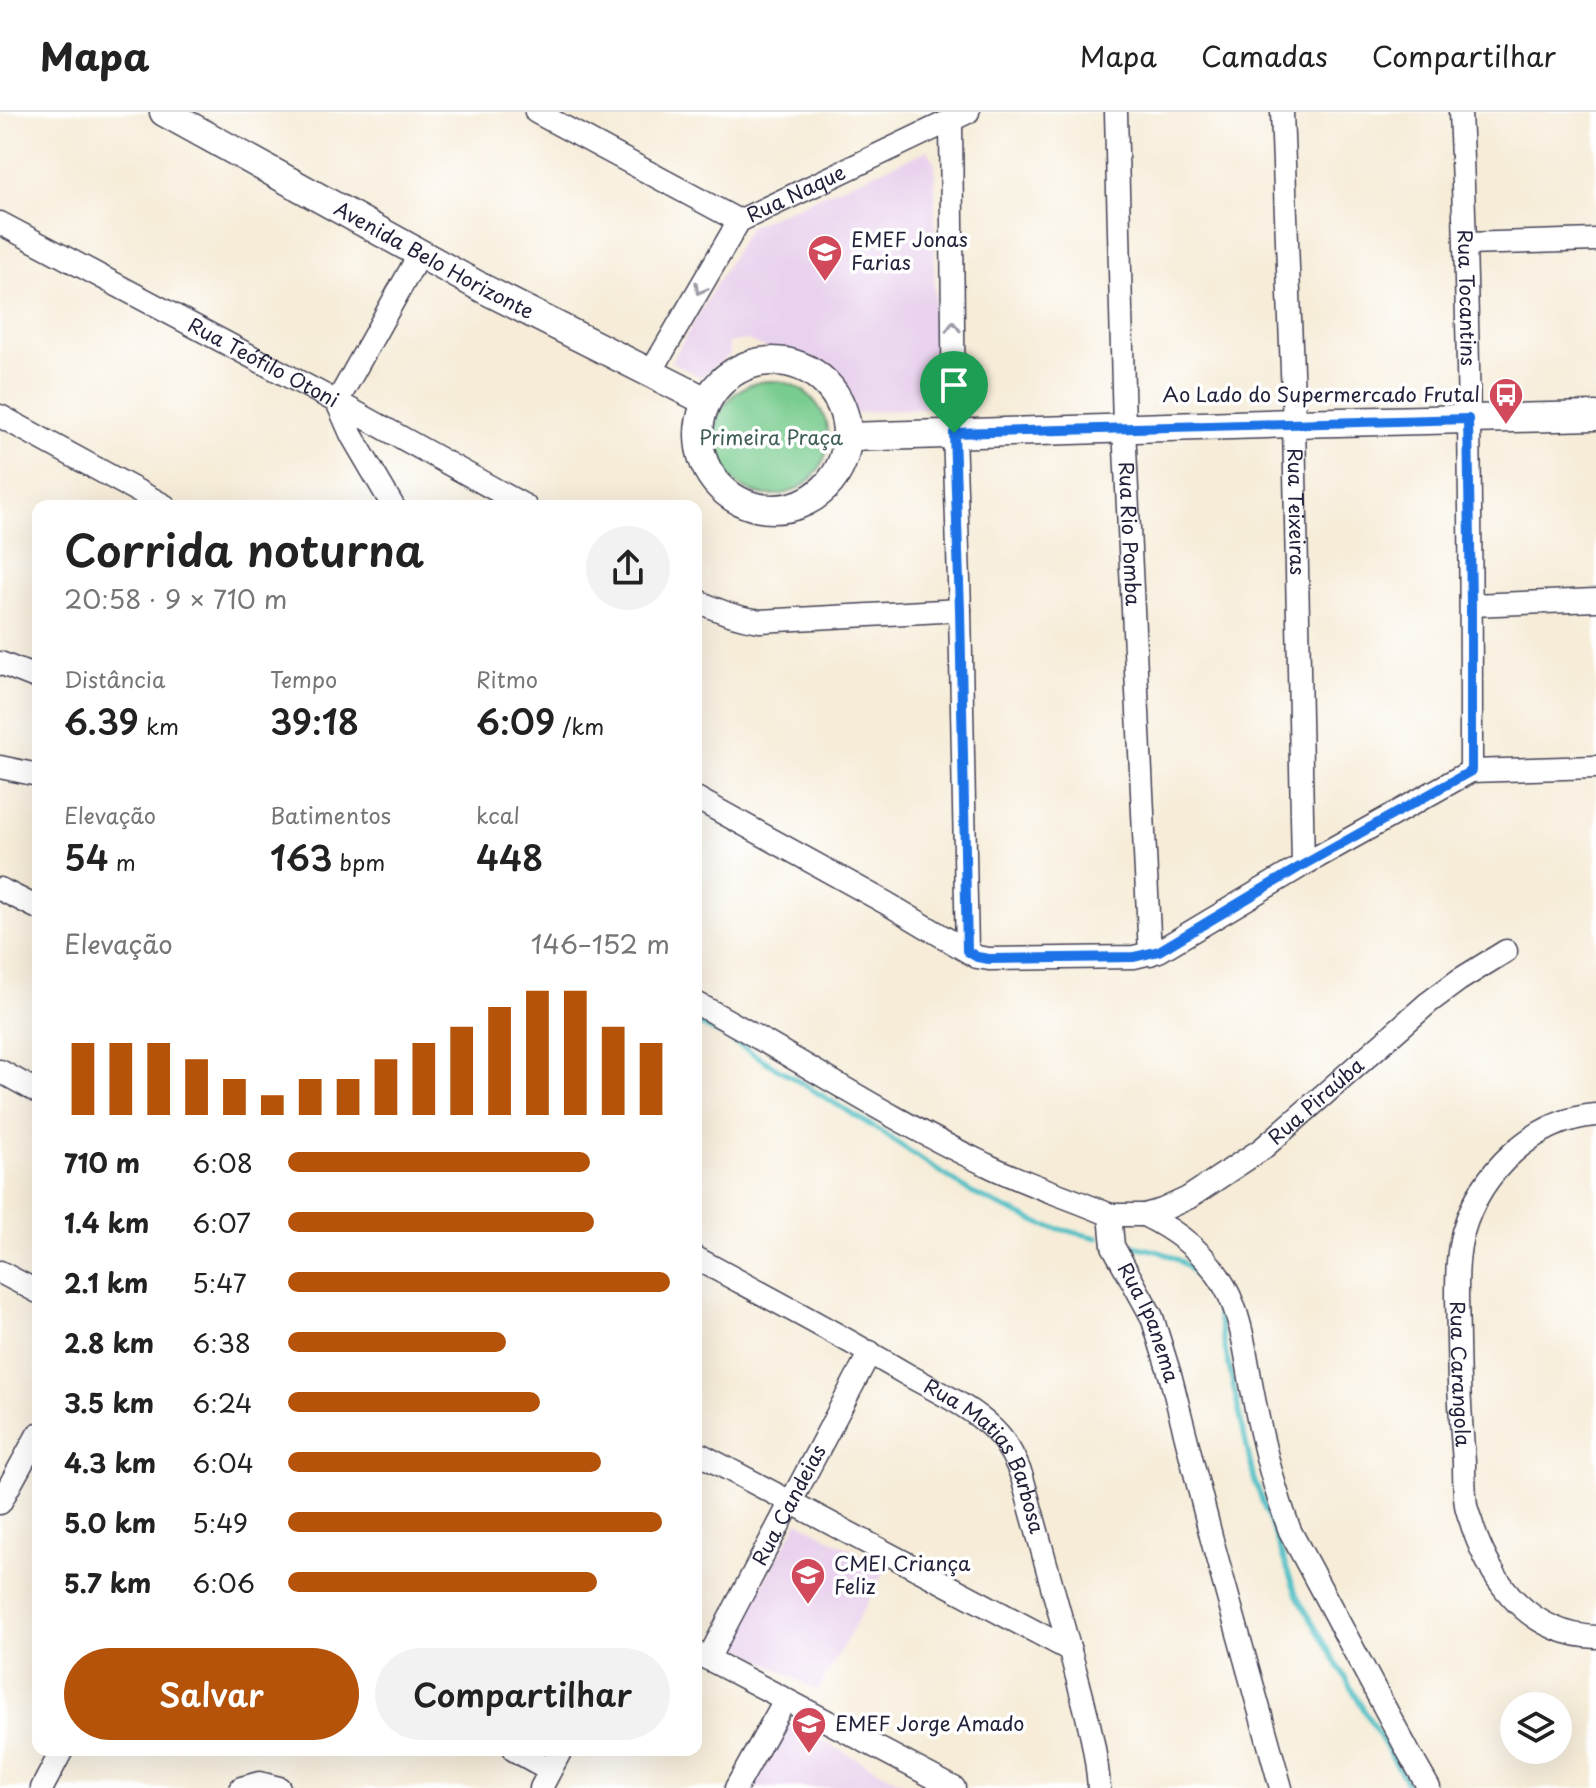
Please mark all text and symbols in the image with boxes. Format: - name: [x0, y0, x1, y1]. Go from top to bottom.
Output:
- text: Mapa: [40, 27, 150, 84]
- text: Mapa: [1080, 34, 1157, 77]
- text: Camadas: [1201, 34, 1328, 77]
- text: Compartilhar: [1372, 34, 1556, 77]
- street label: Rua Naque: [741, 156, 850, 229]
- street label: Avenida Belo Horizonte: [329, 193, 539, 326]
- place label: EMEF Jonas Farias: [851, 224, 968, 277]
- street label: Rua Tocantins: [1451, 229, 1484, 366]
- school or university icon: EMEF Jonas Farias: [806, 233, 844, 283]
- one-way arrow: [694, 280, 710, 295]
- street label: Rua Teófilo Otoni: [183, 309, 344, 414]
- one-way arrow: [944, 320, 962, 333]
- pin: [920, 351, 988, 433]
- icon: arrive: [932, 363, 976, 407]
- bus stop icon: Ao Lado do Supermercado Frutal: [1487, 376, 1525, 426]
- place label: Ao Lado do Supermercado Frutal: [1163, 379, 1480, 409]
- park label: Primeira Praça: [699, 422, 843, 452]
- street label: Rua Teixeiras: [1281, 448, 1313, 576]
- street label: Rua Rio Pomba: [1112, 461, 1149, 607]
- text: Corrida noturna: [64, 516, 424, 582]
- button: share: [586, 526, 670, 610]
- text: 20:58 · 9 × 710 m: [64, 579, 287, 618]
- text: Distância: [64, 662, 166, 695]
- text: Tempo: [270, 662, 337, 695]
- text: Ritmo: [476, 662, 538, 695]
- text: 6.39: [64, 695, 139, 747]
- text: 39:18: [270, 695, 359, 747]
- text: 6:09: [476, 695, 555, 747]
- text: km: [139, 709, 179, 742]
- text: /km: [555, 709, 604, 742]
- text: Elevação: [64, 798, 156, 831]
- text: Batimentos: [270, 798, 391, 831]
- text: kcal: [476, 798, 520, 831]
- text: 54: [64, 831, 109, 883]
- text: 163: [270, 831, 333, 883]
- text: 448: [476, 831, 543, 883]
- text: m: [109, 845, 136, 878]
- text: bpm: [333, 845, 385, 878]
- text: Elevação: [64, 924, 173, 963]
- text: 146–152 m: [531, 924, 670, 963]
- street label: Rua Piraúba: [1261, 1050, 1370, 1151]
- text: 710 m: [64, 1143, 140, 1182]
- text: 6:08: [192, 1143, 253, 1182]
- text: 1.4 km: [64, 1203, 149, 1242]
- text: 6:07: [192, 1203, 251, 1242]
- street label: Rua Ipanema: [1111, 1257, 1188, 1386]
- text: 2.1 km: [64, 1263, 148, 1302]
- text: 5:47: [192, 1263, 247, 1302]
- street label: Rua Carangola: [1443, 1301, 1479, 1448]
- text: 2.8 km: [64, 1323, 154, 1362]
- text: 6:38: [192, 1323, 251, 1362]
- street label: Rua Matias Barbosa: [919, 1371, 1053, 1537]
- text: 3.5 km: [64, 1383, 154, 1422]
- text: 6:24: [192, 1383, 253, 1422]
- street label: Rua Candeias: [744, 1439, 833, 1570]
- text: 4.3 km: [64, 1443, 156, 1482]
- text: 6:04: [192, 1443, 254, 1482]
- text: 5.0 km: [64, 1503, 156, 1542]
- text: 5:49: [192, 1503, 248, 1542]
- place label: CMEI Criança Feliz: [834, 1548, 971, 1601]
- school or university icon: CMEI Criança Feliz: [789, 1556, 827, 1606]
- text: 5.7 km: [64, 1563, 151, 1602]
- text: 6:06: [192, 1563, 255, 1602]
- button: Salvar: [64, 1648, 359, 1740]
- button: Compartilhar: [375, 1648, 670, 1740]
- map controls: [1500, 1692, 1572, 1764]
- button: layers: [1500, 1692, 1572, 1764]
- school or university icon: EMEF Jorge Amado: [790, 1705, 828, 1755]
- place label: EMEF Jorge Amado: [835, 1708, 1024, 1738]

